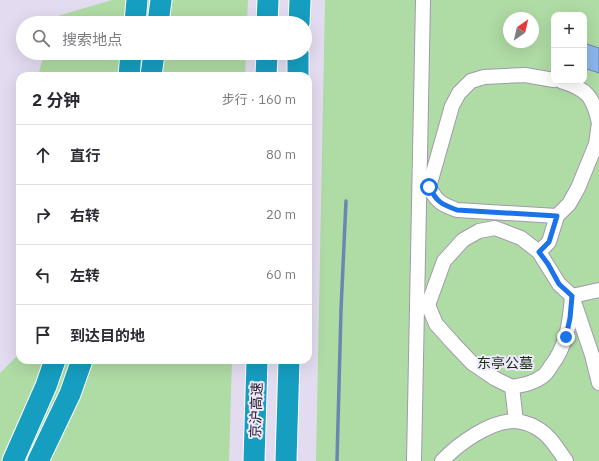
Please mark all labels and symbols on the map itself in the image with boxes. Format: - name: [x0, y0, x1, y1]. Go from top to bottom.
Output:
- north arrow: [503, 12, 539, 48]
- route start: [420, 178, 438, 196]
- route end: [557, 328, 575, 346]
- park label: 东亭公墓: [477, 354, 533, 372]
- street label: 京沪高速: [246, 382, 266, 438]

